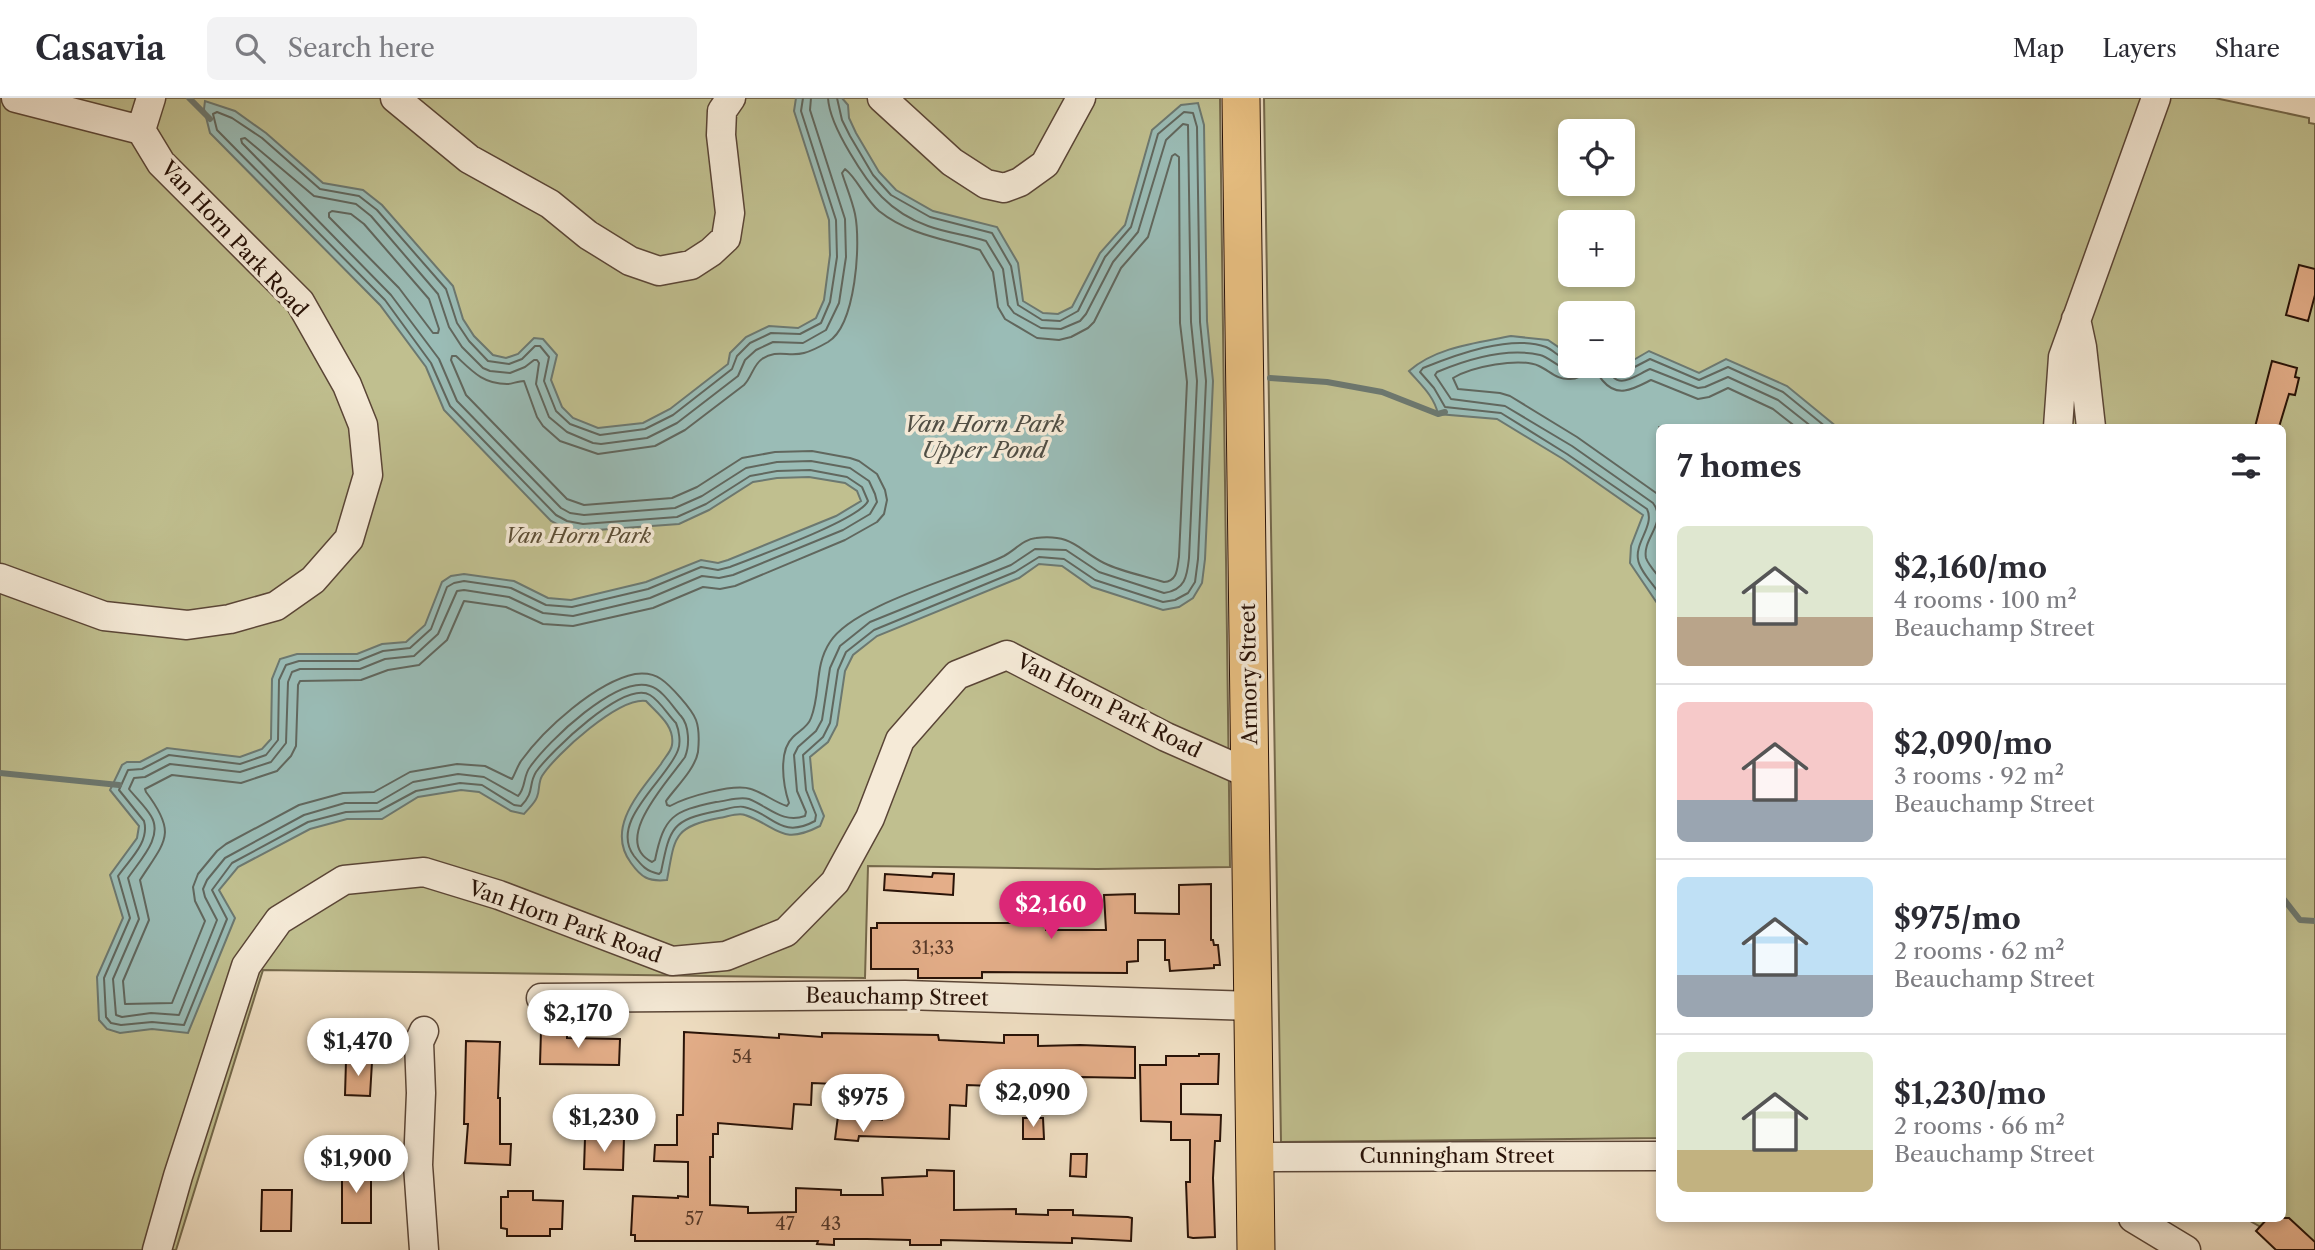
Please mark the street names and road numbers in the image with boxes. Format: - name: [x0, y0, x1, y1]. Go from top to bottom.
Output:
- street label: Van Horn Park Road: [155, 155, 313, 322]
- street label: Armory Street: [1235, 602, 1262, 746]
- street label: Van Horn Park Road: [1012, 648, 1206, 763]
- street label: Van Horn Park Road: [464, 875, 665, 968]
- street label: Beauchamp Street: [805, 982, 989, 1011]
- street label: Cunningham Street: [1360, 1143, 1555, 1168]

